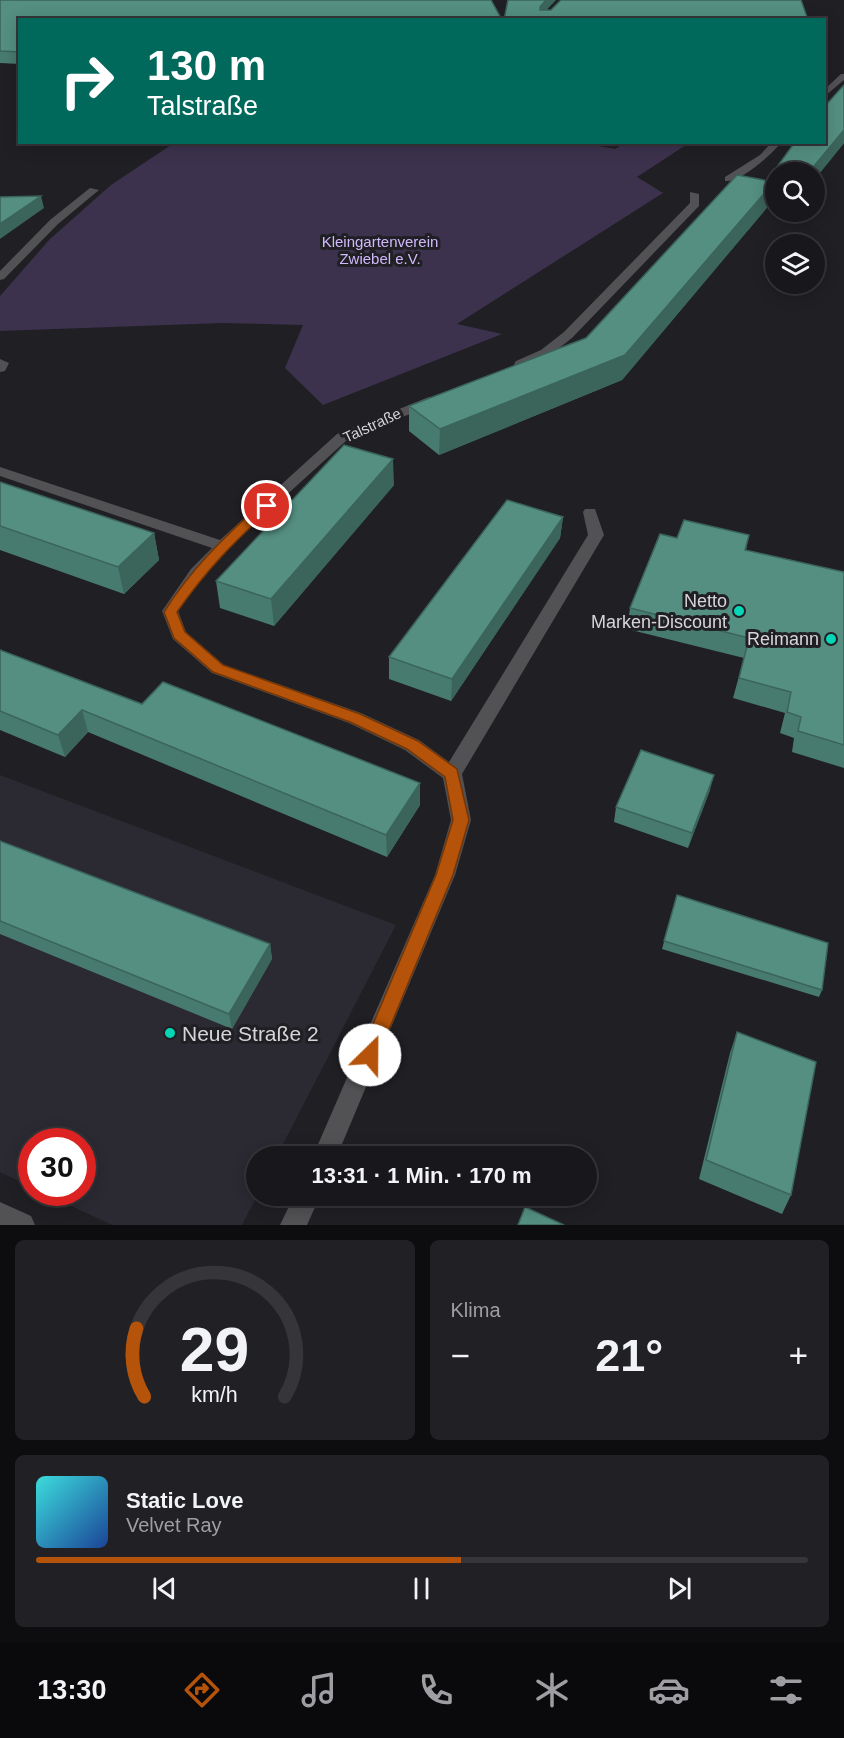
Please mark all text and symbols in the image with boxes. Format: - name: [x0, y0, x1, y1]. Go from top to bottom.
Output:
- icon: right: [48, 42, 126, 120]
- text: 130 m: [147, 42, 266, 89]
- text: Talstraße: [147, 91, 258, 121]
- map controls: [765, 162, 825, 294]
- button: search: [765, 162, 825, 222]
- park label: Kleingartenverein Zwiebel e.V.: [322, 233, 438, 267]
- button: layers: [765, 234, 825, 294]
- street label: Talstraße: [340, 404, 404, 446]
- pin: [241, 480, 292, 531]
- icon: arrive: [250, 489, 283, 522]
- place label: Netto Marken-Discount: [591, 591, 727, 632]
- marker: Netto Marken-Discount: [732, 604, 746, 618]
- place label: Reimann: [747, 629, 819, 649]
- marker: Reimann: [824, 632, 838, 646]
- place label: Neue Straße 2: [182, 1022, 319, 1045]
- position arrow: [338, 1023, 402, 1087]
- marker: Neue Straße 2: [163, 1026, 177, 1040]
- speed limit sign: 30: [18, 1128, 96, 1206]
- text: 13:31 · 1 Min. · 170 m: [311, 1163, 532, 1188]
- text: Klima: [451, 1299, 501, 1321]
- text: 29: [180, 1315, 249, 1384]
- text: 21°: [595, 1330, 663, 1381]
- text: −: [451, 1337, 470, 1374]
- text: +: [789, 1337, 808, 1374]
- text: km/h: [192, 1383, 238, 1407]
- text: Static Love: [126, 1488, 243, 1513]
- text: Velvet Ray: [126, 1514, 222, 1536]
- icon: previous: [148, 1572, 181, 1605]
- icon: pause: [405, 1572, 438, 1605]
- icon: next: [663, 1572, 696, 1605]
- icon: directions: [181, 1669, 223, 1711]
- icon: music: [298, 1669, 340, 1711]
- icon: phone: [415, 1669, 457, 1711]
- icon: climate: [531, 1669, 573, 1711]
- icon: car: [648, 1669, 690, 1711]
- icon: filters: [765, 1669, 807, 1711]
- text: 13:30: [37, 1675, 106, 1705]

